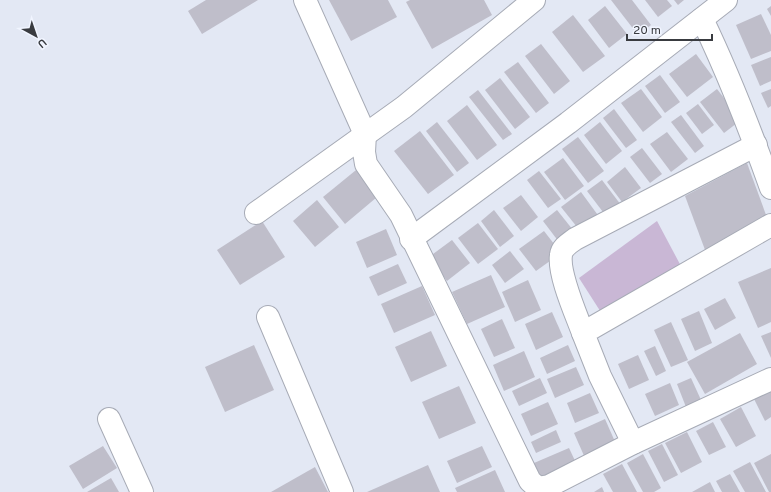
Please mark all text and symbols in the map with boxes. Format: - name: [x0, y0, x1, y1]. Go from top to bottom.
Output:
- north arrow: [16, 16, 56, 56]
- scale bar: [627, 16, 712, 42]
- text: 20 m: [633, 23, 661, 39]
- text: U: [34, 35, 49, 51]

